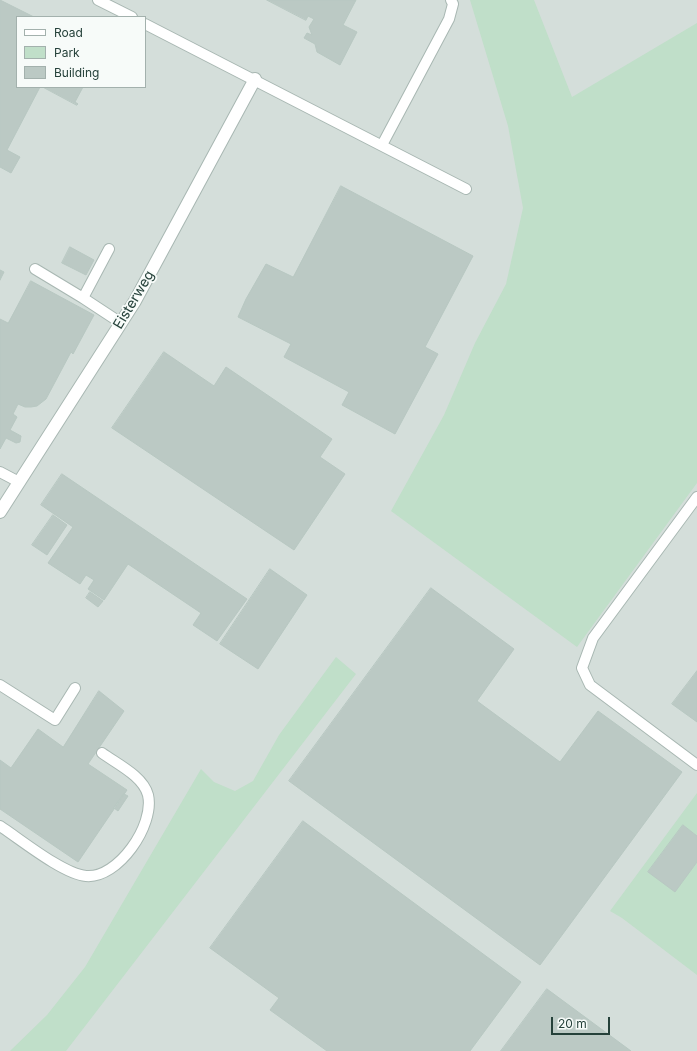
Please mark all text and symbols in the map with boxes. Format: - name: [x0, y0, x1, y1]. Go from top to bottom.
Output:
- legend: [16, 16, 146, 88]
- text: Road: [54, 25, 83, 40]
- text: Park: [54, 45, 80, 60]
- text: Building: [54, 65, 99, 80]
- street label: Eisterweg: [110, 268, 158, 332]
- scale bar: [553, 1009, 612, 1035]
- text: 20 m: [558, 1016, 587, 1031]

